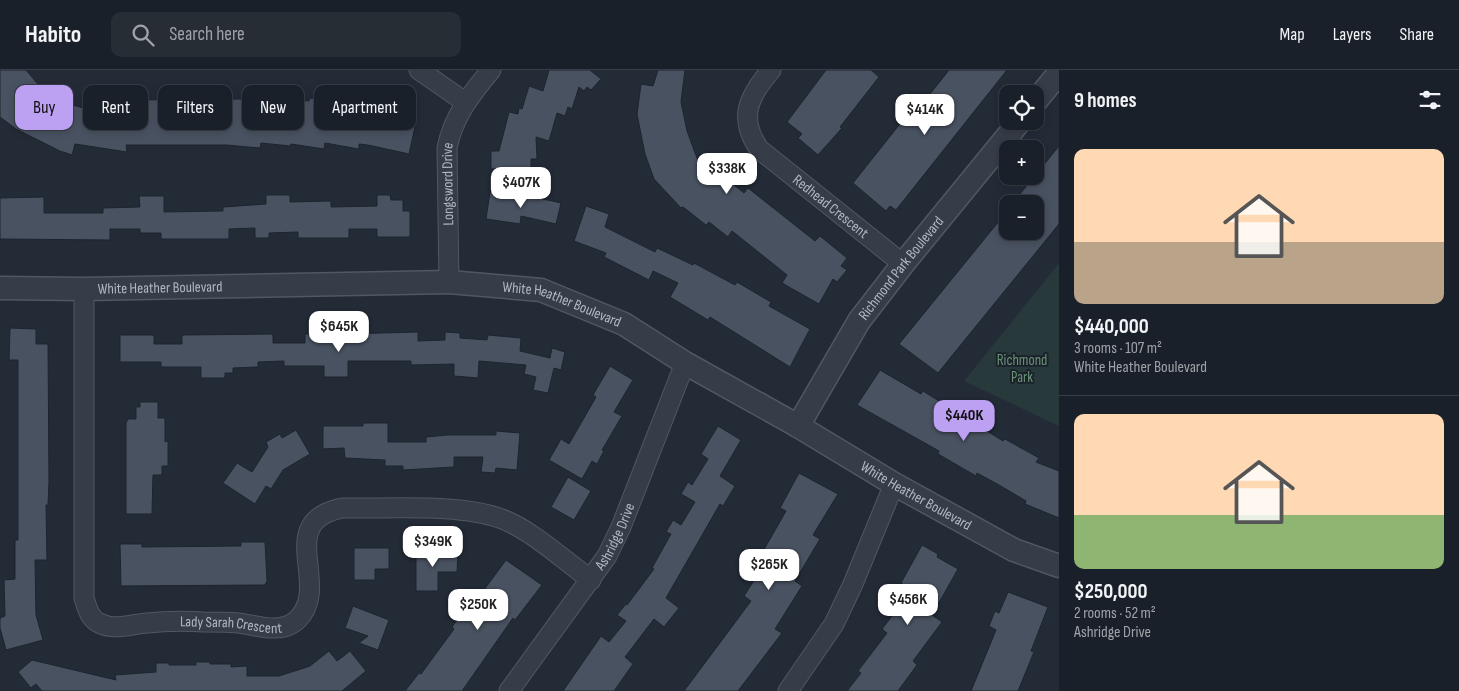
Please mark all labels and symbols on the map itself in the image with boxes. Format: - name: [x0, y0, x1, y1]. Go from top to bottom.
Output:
- pin: $414K: [890, 93, 960, 136]
- street label: Longsword Drive: [438, 141, 458, 226]
- pin: $338K: [692, 152, 762, 195]
- pin: $407K: [486, 166, 556, 209]
- street label: Redhead Crescent: [789, 171, 873, 243]
- street label: Richmond Park Boulevard: [854, 213, 948, 324]
- street label: White Heather Boulevard: [97, 277, 223, 299]
- street label: White Heather Boulevard: [502, 278, 624, 332]
- pin: $645K: [304, 310, 374, 353]
- park label: Richmond Park: [997, 351, 1047, 387]
- pin: $440K: [929, 400, 999, 442]
- street label: White Heather Boulevard: [857, 457, 975, 535]
- street label: Ashridge Drive: [590, 500, 639, 575]
- pin: $349K: [398, 526, 468, 568]
- pin: $265K: [734, 548, 804, 591]
- pin: $456K: [873, 584, 943, 626]
- pin: $250K: [443, 588, 513, 631]
- street label: Lady Sarah Crescent: [180, 612, 284, 638]

